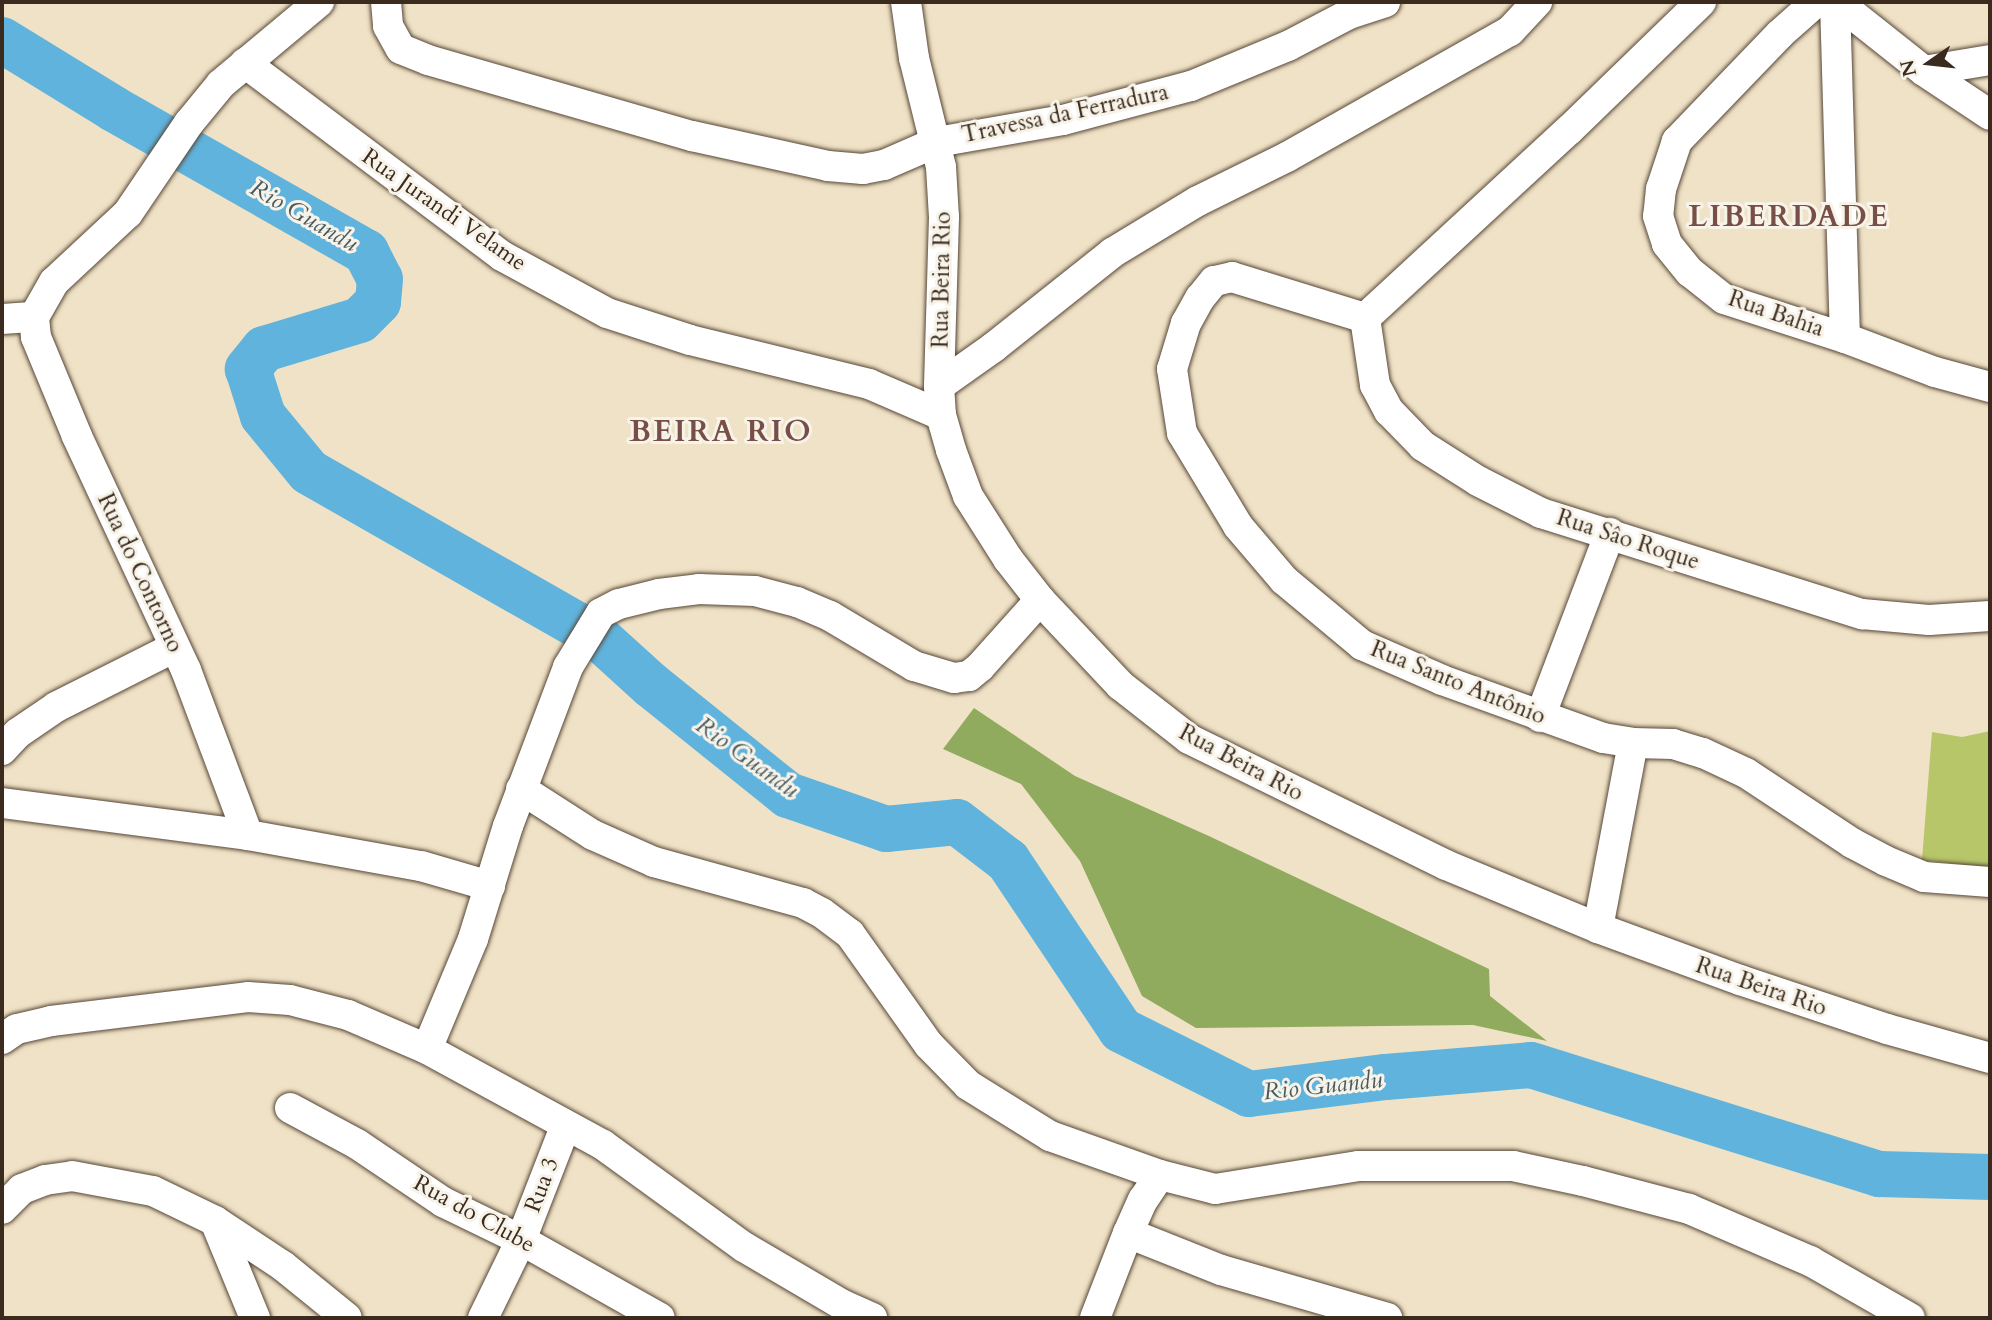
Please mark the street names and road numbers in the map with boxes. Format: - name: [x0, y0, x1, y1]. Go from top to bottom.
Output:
- street label: Travessa da Ferradura: [959, 79, 1171, 149]
- street label: Rua Jurandi Velame: [356, 143, 532, 277]
- street label: Rua Beira Rio: [927, 211, 957, 349]
- street label: Rua Bahia: [1725, 285, 1827, 343]
- street label: Rua do Contorno: [91, 489, 189, 657]
- street label: Rua Sâo Roque: [1553, 504, 1703, 576]
- street label: Rua Santo Antônio: [1367, 635, 1549, 731]
- street label: Rua Beira Rio: [1174, 719, 1308, 807]
- street label: Rua Beira Rio: [1692, 952, 1830, 1022]
- street label: Rua 3: [519, 1154, 565, 1216]
- street label: Rua do Clube: [409, 1169, 539, 1259]

